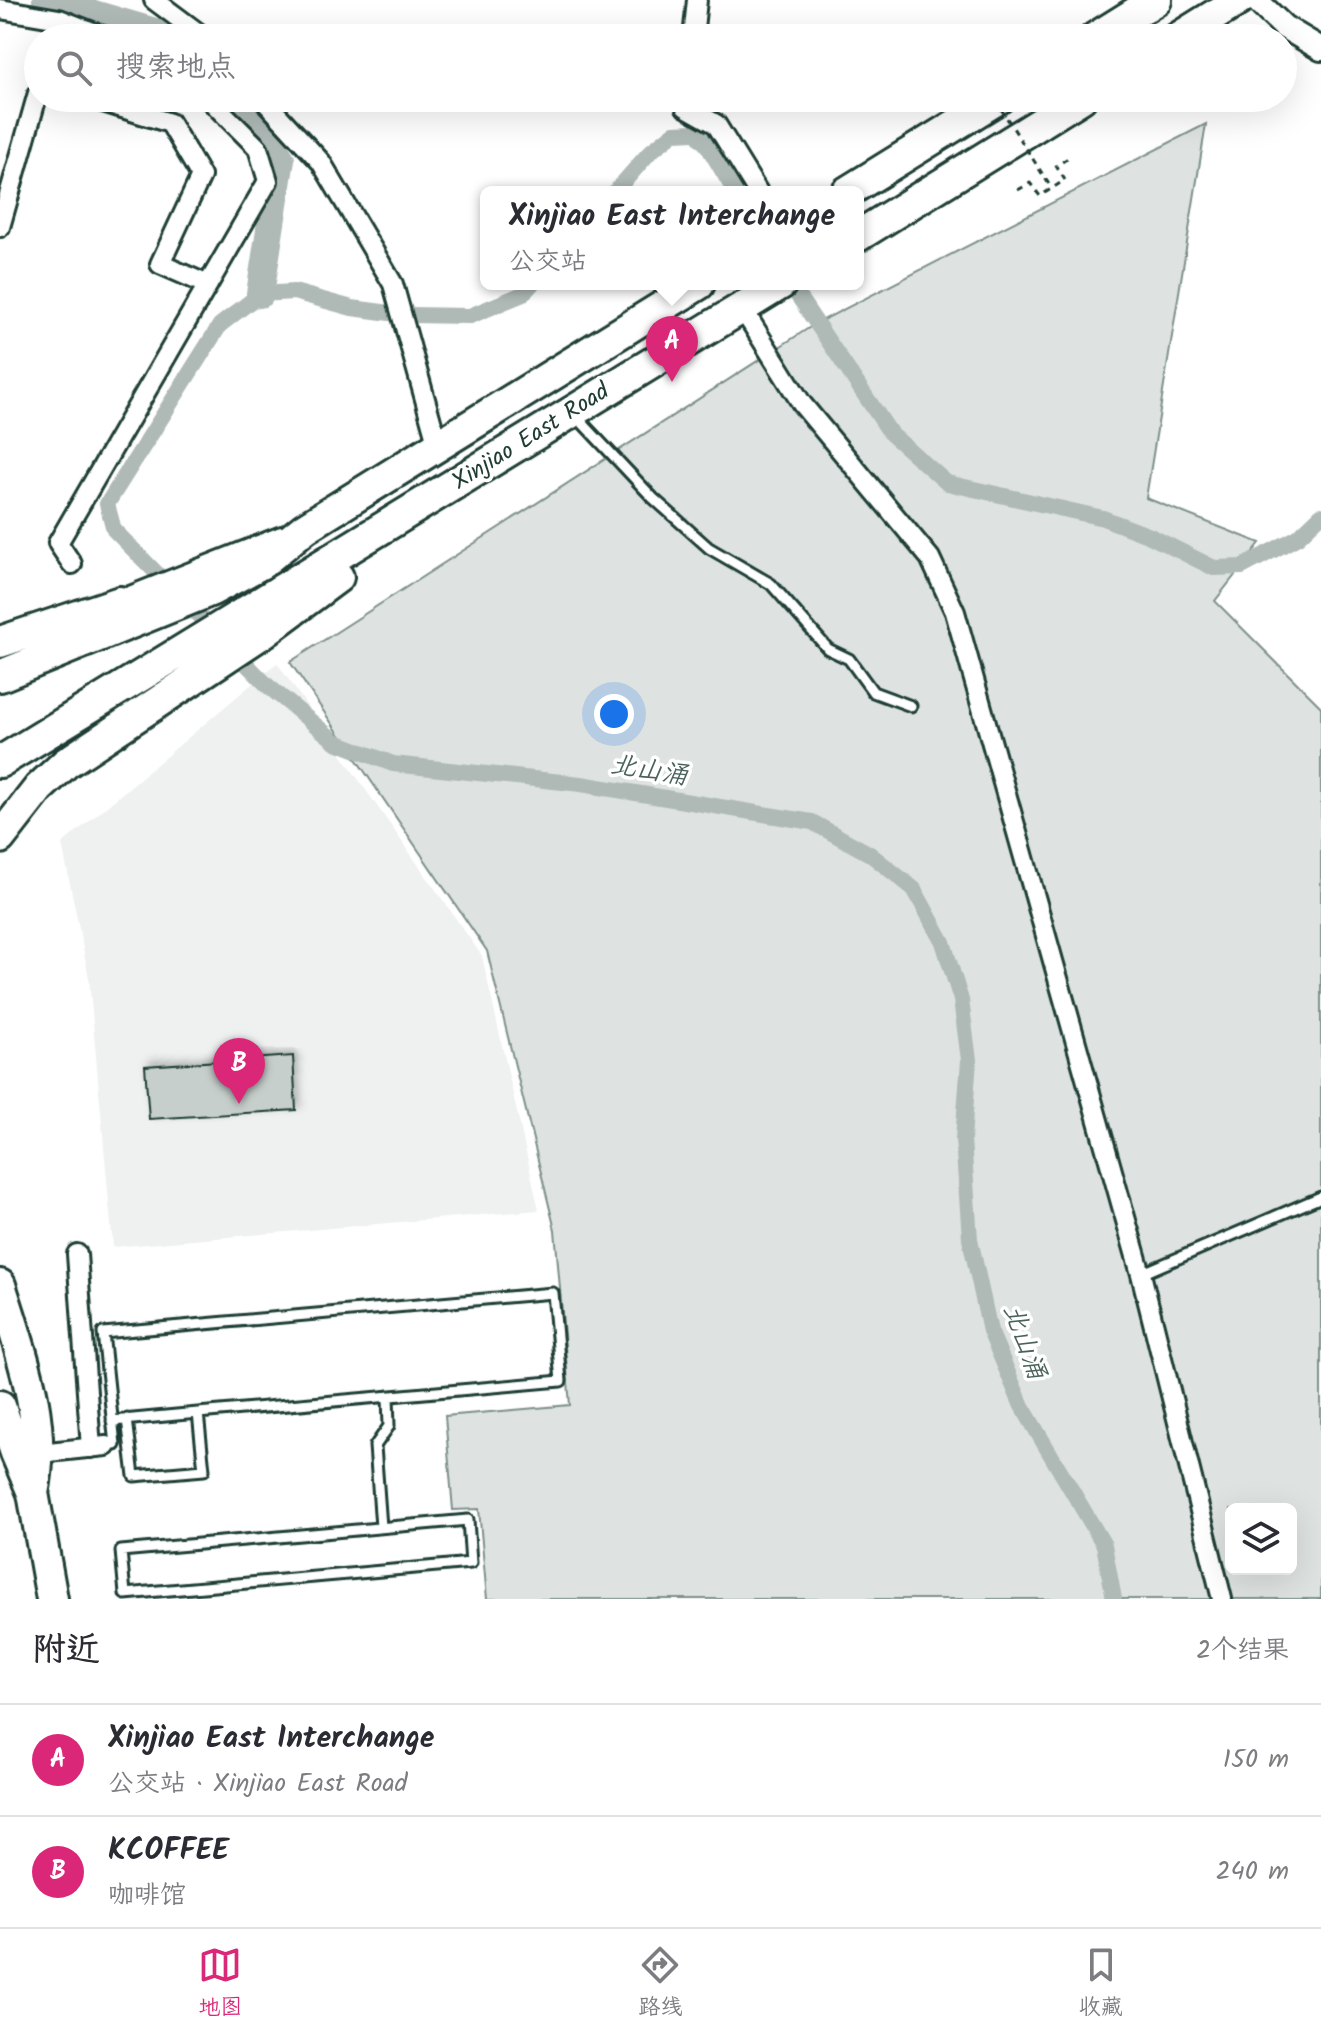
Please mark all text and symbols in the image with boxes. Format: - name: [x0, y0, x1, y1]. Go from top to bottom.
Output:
- search box: [24, 24, 1297, 112]
- text: 搜索地点: [116, 44, 236, 92]
- icon: search: [52, 46, 96, 90]
- popup: [480, 186, 864, 290]
- text: Xinjiao East Interchange: [509, 193, 835, 241]
- text: 公交站: [509, 241, 587, 283]
- pin: A: [646, 316, 698, 382]
- street label: Xinjiao East Road: [445, 372, 618, 501]
- your location: [594, 694, 634, 734]
- water label: 北山涌: [607, 744, 692, 798]
- pin: B: [213, 1038, 265, 1104]
- water label: 北山涌: [991, 1298, 1057, 1387]
- map controls: [1225, 1503, 1297, 1575]
- button: layers: [1225, 1503, 1297, 1575]
- text: 附近: [32, 1624, 100, 1678]
- text: 2个结果: [1196, 1630, 1289, 1672]
- text: Xinjiao East Interchange: [108, 1715, 435, 1763]
- text: A: [50, 1739, 66, 1781]
- text: 150 m: [1223, 1739, 1289, 1781]
- text: 公交站 · Xinjiao East Road: [108, 1763, 408, 1805]
- text: KCOFFEE: [108, 1827, 229, 1875]
- text: B: [50, 1851, 66, 1893]
- text: 240 m: [1215, 1851, 1289, 1893]
- text: 咖啡馆: [108, 1875, 186, 1917]
- tab: 地图: [198, 1943, 242, 2026]
- tab: 路线: [638, 1943, 683, 2026]
- tab: 收藏: [1079, 1943, 1123, 2026]

